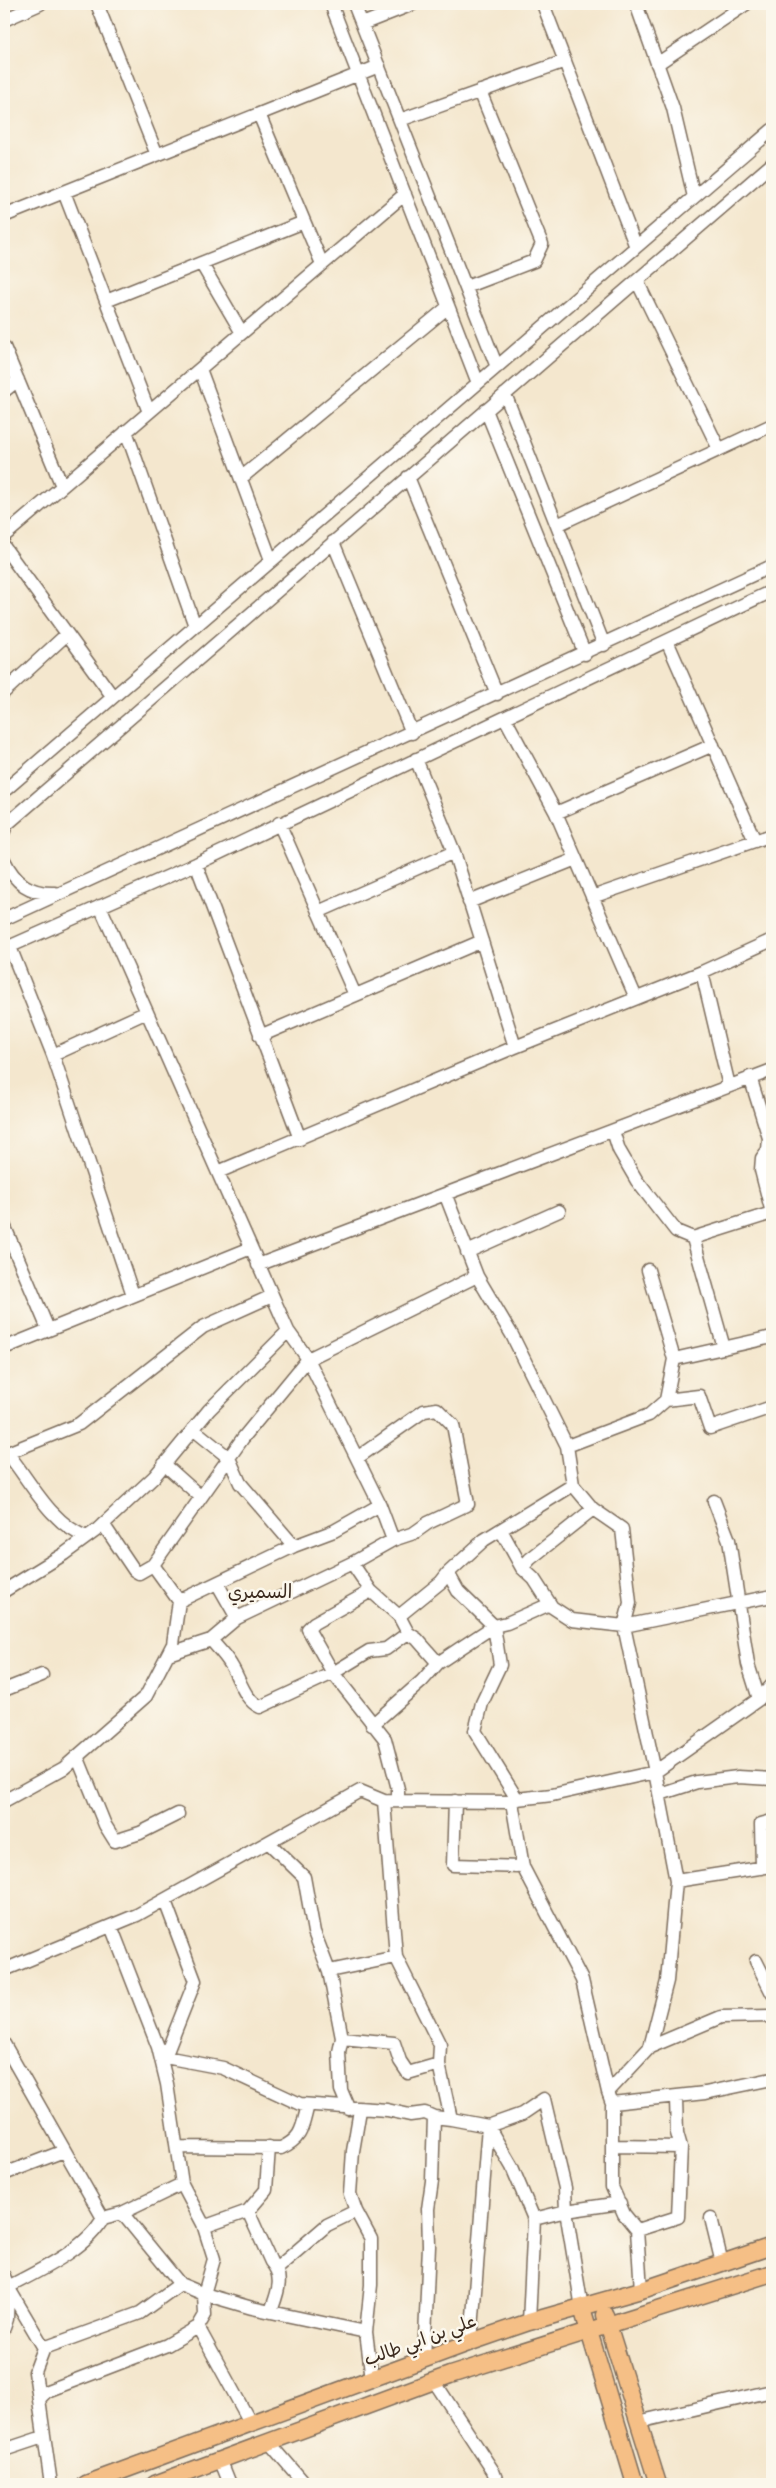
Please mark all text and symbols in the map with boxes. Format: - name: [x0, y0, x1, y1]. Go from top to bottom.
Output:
- district label: السميري: [228, 1580, 292, 1606]
- street label: علي بن ابي طالب: [361, 2310, 481, 2375]

